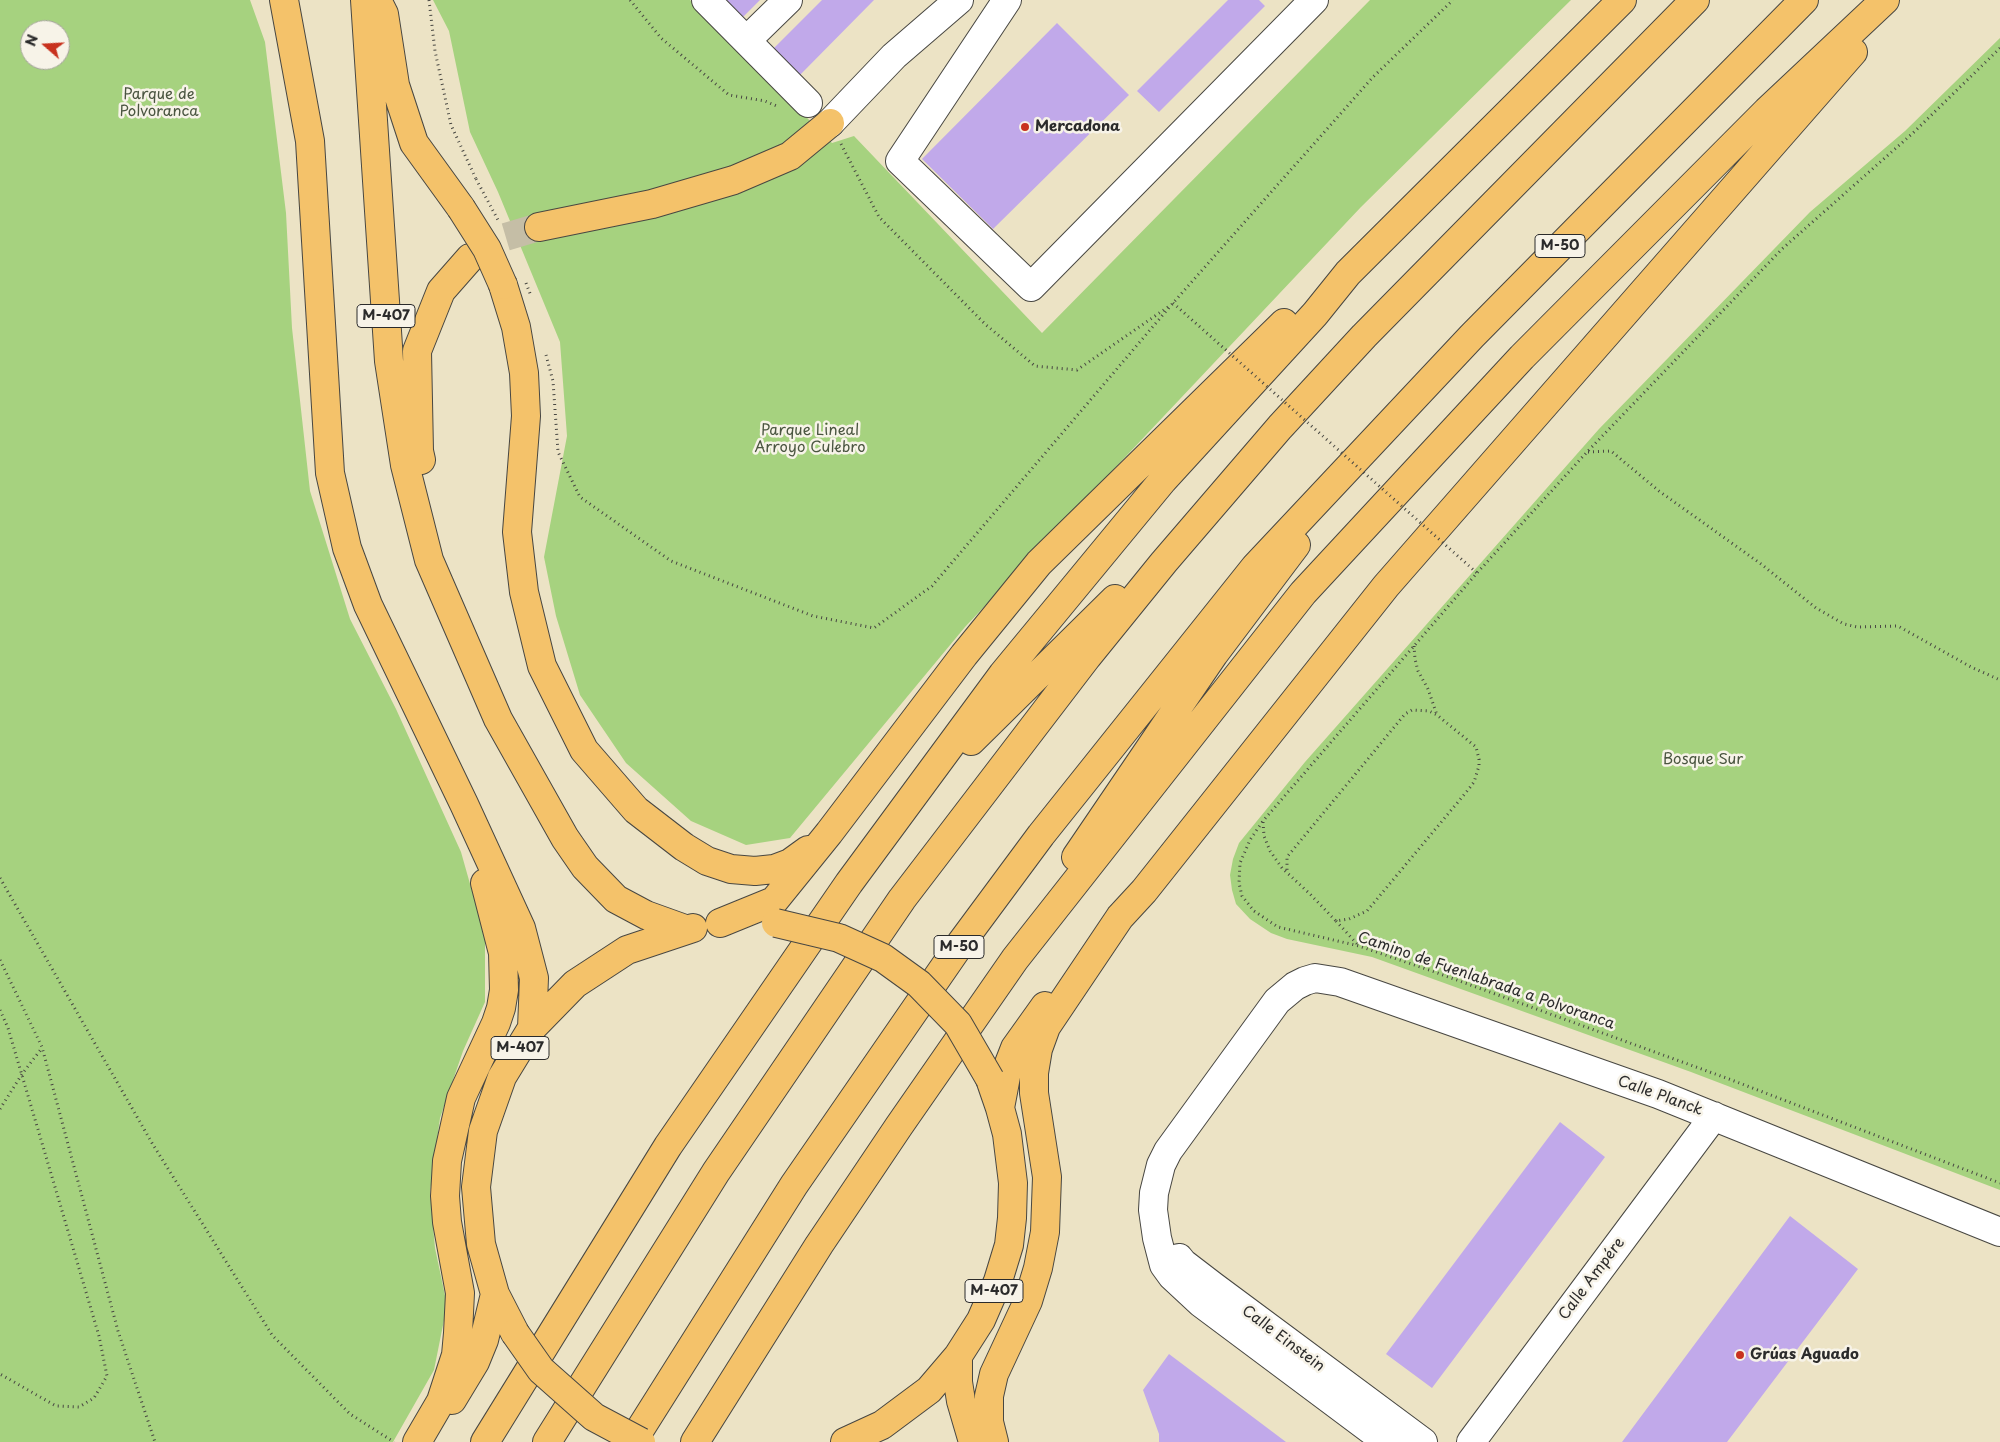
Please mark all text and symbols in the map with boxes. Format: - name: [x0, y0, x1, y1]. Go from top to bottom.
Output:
- north arrow: [20, 20, 70, 70]
- text: N: [20, 32, 43, 49]
- park label: Parque de Polvoranca: [119, 86, 199, 121]
- place label: Mercadona: [1035, 118, 1120, 136]
- marker: Mercadona: [1019, 121, 1031, 133]
- road number: M-50: [1535, 235, 1585, 258]
- road number: M-407: [357, 304, 415, 328]
- park label: Parque Lineal Arroyo Culebro: [755, 422, 865, 457]
- park label: Bosque Sur: [1663, 751, 1743, 769]
- street label: Camino de Fuenlabrada a Polvoranca: [1355, 928, 1617, 1034]
- road number: M-50: [934, 936, 984, 959]
- road number: M-407: [491, 1036, 549, 1060]
- street label: Calle Planck: [1615, 1072, 1705, 1120]
- street label: Calle Ampére: [1555, 1234, 1629, 1324]
- road number: M-407: [965, 1280, 1023, 1302]
- street label: Calle Einstein: [1238, 1302, 1328, 1376]
- place label: Grúas Aguado: [1750, 1346, 1859, 1364]
- marker: Grúas Aguado: [1734, 1349, 1746, 1361]

